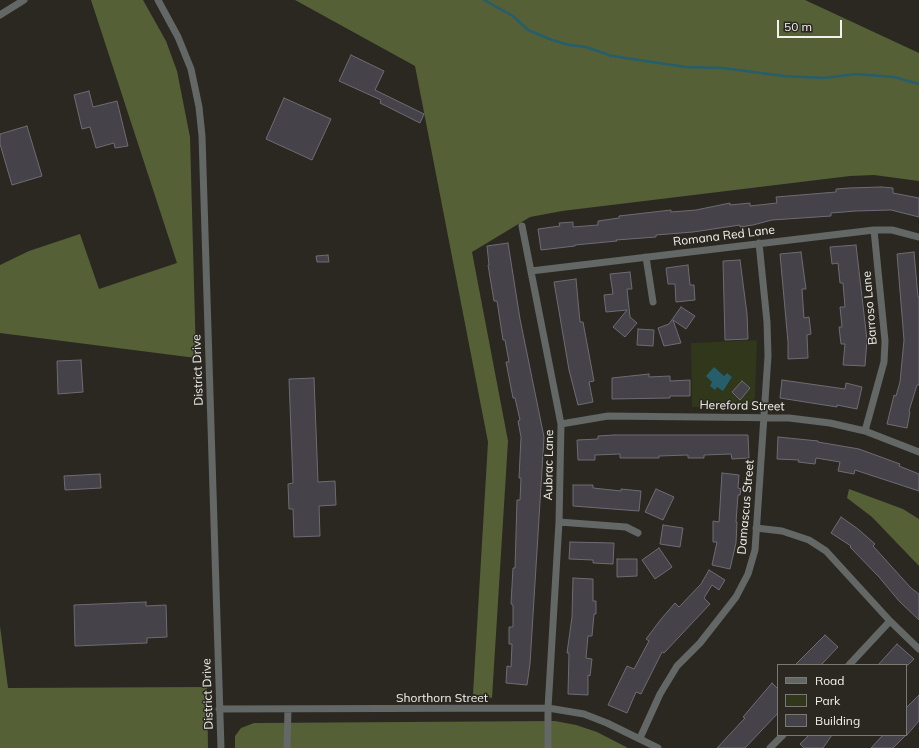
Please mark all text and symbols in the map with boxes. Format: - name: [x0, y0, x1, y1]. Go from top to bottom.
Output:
- scale bar: [779, 12, 844, 38]
- text: 50 m: [784, 19, 812, 34]
- street label: Romana Red Lane: [672, 223, 776, 249]
- street label: Barroso Lane: [860, 270, 880, 346]
- street label: District Drive: [190, 334, 206, 406]
- street label: Hereford Street: [699, 398, 785, 414]
- street label: Aubrac Lane: [541, 429, 557, 501]
- street label: Damascus Street: [735, 459, 757, 555]
- street label: District Drive: [200, 658, 216, 730]
- legend: [777, 664, 907, 736]
- text: Road: [815, 673, 844, 688]
- street label: Shorthorn Street: [396, 691, 488, 705]
- text: Park: [815, 693, 840, 708]
- text: Building: [815, 713, 860, 728]

